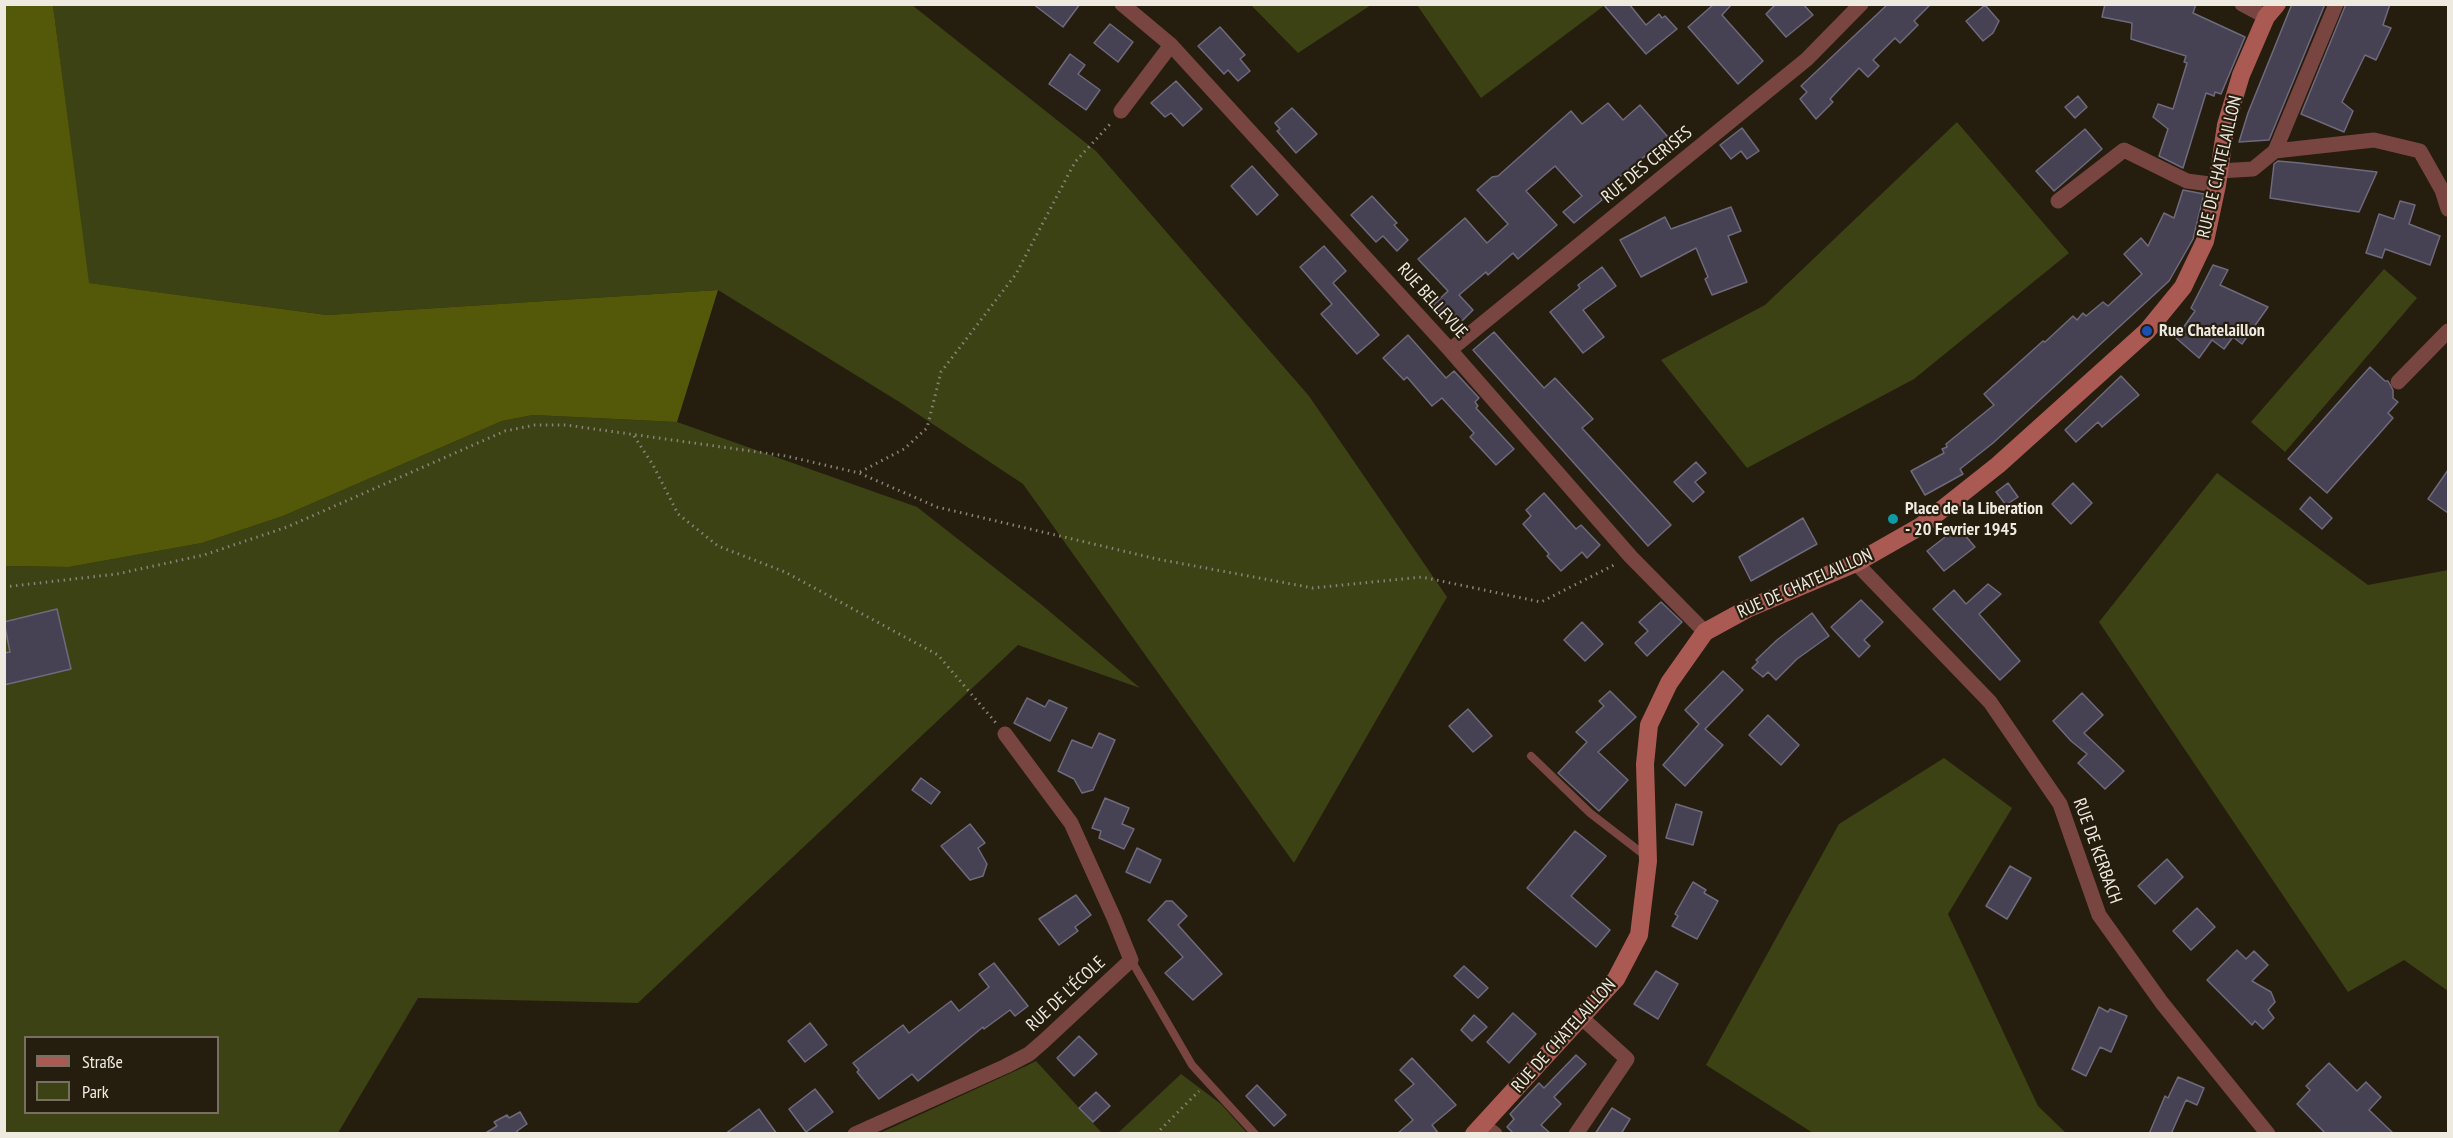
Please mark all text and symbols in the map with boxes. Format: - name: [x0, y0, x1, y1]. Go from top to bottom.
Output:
- street label: RUE DE CHATELAILLON: [2193, 94, 2247, 240]
- street label: RUE DES CERISES: [1597, 122, 1697, 208]
- street label: RUE BELLEVUE: [1393, 259, 1471, 343]
- place label: Rue Chatelaillon: [2159, 320, 2265, 342]
- marker: Rue Chatelaillon: [2140, 324, 2154, 338]
- place label: Place de la Liberation - 20 Fevrier 1945: [1905, 498, 2043, 540]
- marker: Place de la Liberation - 20 Fevrier 1945: [1886, 512, 1900, 526]
- street label: RUE DE CHATELAILLON: [1734, 545, 1876, 623]
- street label: RUE DE KERBACH: [2068, 795, 2126, 907]
- street label: RUE DE L'ÉCOLE: [1022, 952, 1110, 1036]
- street label: RUE DE CHATELAILLON: [1507, 975, 1621, 1097]
- legend: [24, 1036, 219, 1114]
- text: Straße: [82, 1050, 123, 1073]
- text: Park: [82, 1080, 109, 1103]

